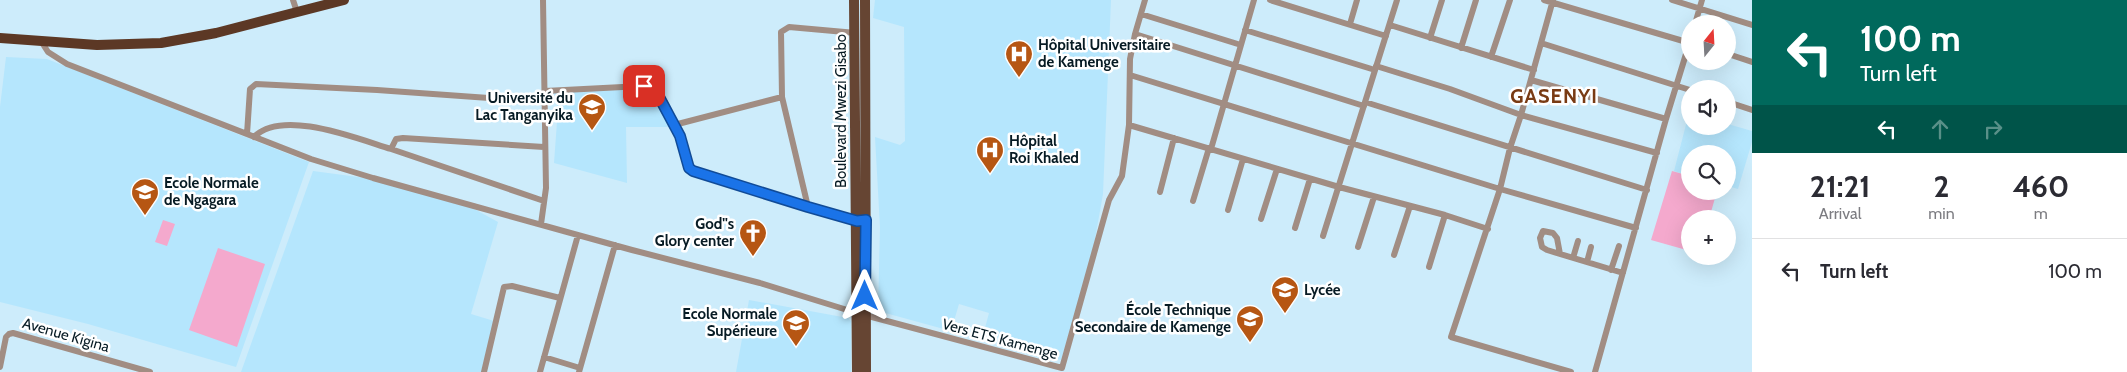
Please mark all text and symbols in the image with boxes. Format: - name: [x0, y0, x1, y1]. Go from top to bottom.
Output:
- north arrow: [1681, 15, 1736, 70]
- map controls: [1681, 15, 1736, 265]
- text: 100 m: [1860, 17, 1961, 60]
- icon: left: [1777, 20, 1842, 85]
- street label: Boulevard Mwezi Gisabo: [832, 34, 850, 188]
- place label: Hôpital Universitaire de Kamenge: [1038, 36, 1171, 71]
- hospital icon: Hôpital Universitaire de Kamenge: [1004, 39, 1034, 78]
- text: Turn left: [1860, 60, 1937, 87]
- pin: [623, 65, 665, 107]
- icon: arrive: [630, 72, 658, 100]
- button: sound: [1681, 80, 1736, 135]
- district label: GASENYI: [1510, 84, 1598, 108]
- place label: Université du Lac Tanganyika: [475, 89, 574, 124]
- school or university icon: Université du Lac Tanganyika: [577, 92, 607, 131]
- icon: left: [1873, 115, 1901, 143]
- icon: ahead: [1926, 115, 1954, 143]
- icon: right: [1979, 115, 2007, 143]
- place label: Hôpital Roi Khaled: [1009, 132, 1079, 167]
- hospital icon: Hôpital Roi Khaled: [975, 135, 1005, 174]
- button: search: [1681, 145, 1736, 200]
- text: 21:21: [1810, 168, 1870, 205]
- text: 2: [1933, 168, 1949, 205]
- text: 460: [2012, 168, 2069, 205]
- place label: Ecole Normale de Ngagara: [164, 174, 259, 209]
- school or university icon: Ecole Normale de Ngagara: [130, 177, 160, 216]
- text: Arrival: [1819, 204, 1861, 223]
- text: min: [1928, 204, 1955, 223]
- text: m: [2034, 204, 2048, 223]
- button: +: [1681, 210, 1736, 265]
- place label: God''s Glory center: [655, 215, 734, 250]
- church icon: God''s Glory center: [738, 218, 768, 257]
- icon: left: [1777, 257, 1805, 285]
- text: Turn left: [1820, 260, 1888, 283]
- text: 100 m: [2048, 260, 2102, 283]
- position arrow: [838, 269, 890, 321]
- school or university icon: Lycée: [1270, 275, 1300, 314]
- place label: Lycée: [1304, 281, 1341, 299]
- place label: École Technique Secondaire de Kamenge: [1075, 300, 1231, 336]
- school or university icon: École Technique Secondaire de Kamenge: [1235, 304, 1265, 343]
- place label: Ecole Normale Supérieure: [682, 305, 777, 340]
- school or university icon: Ecole Normale Supérieure: [781, 308, 811, 347]
- street label: Avenue Kigina: [21, 314, 112, 356]
- street label: Vers ETS Kamenge: [940, 315, 1060, 363]

